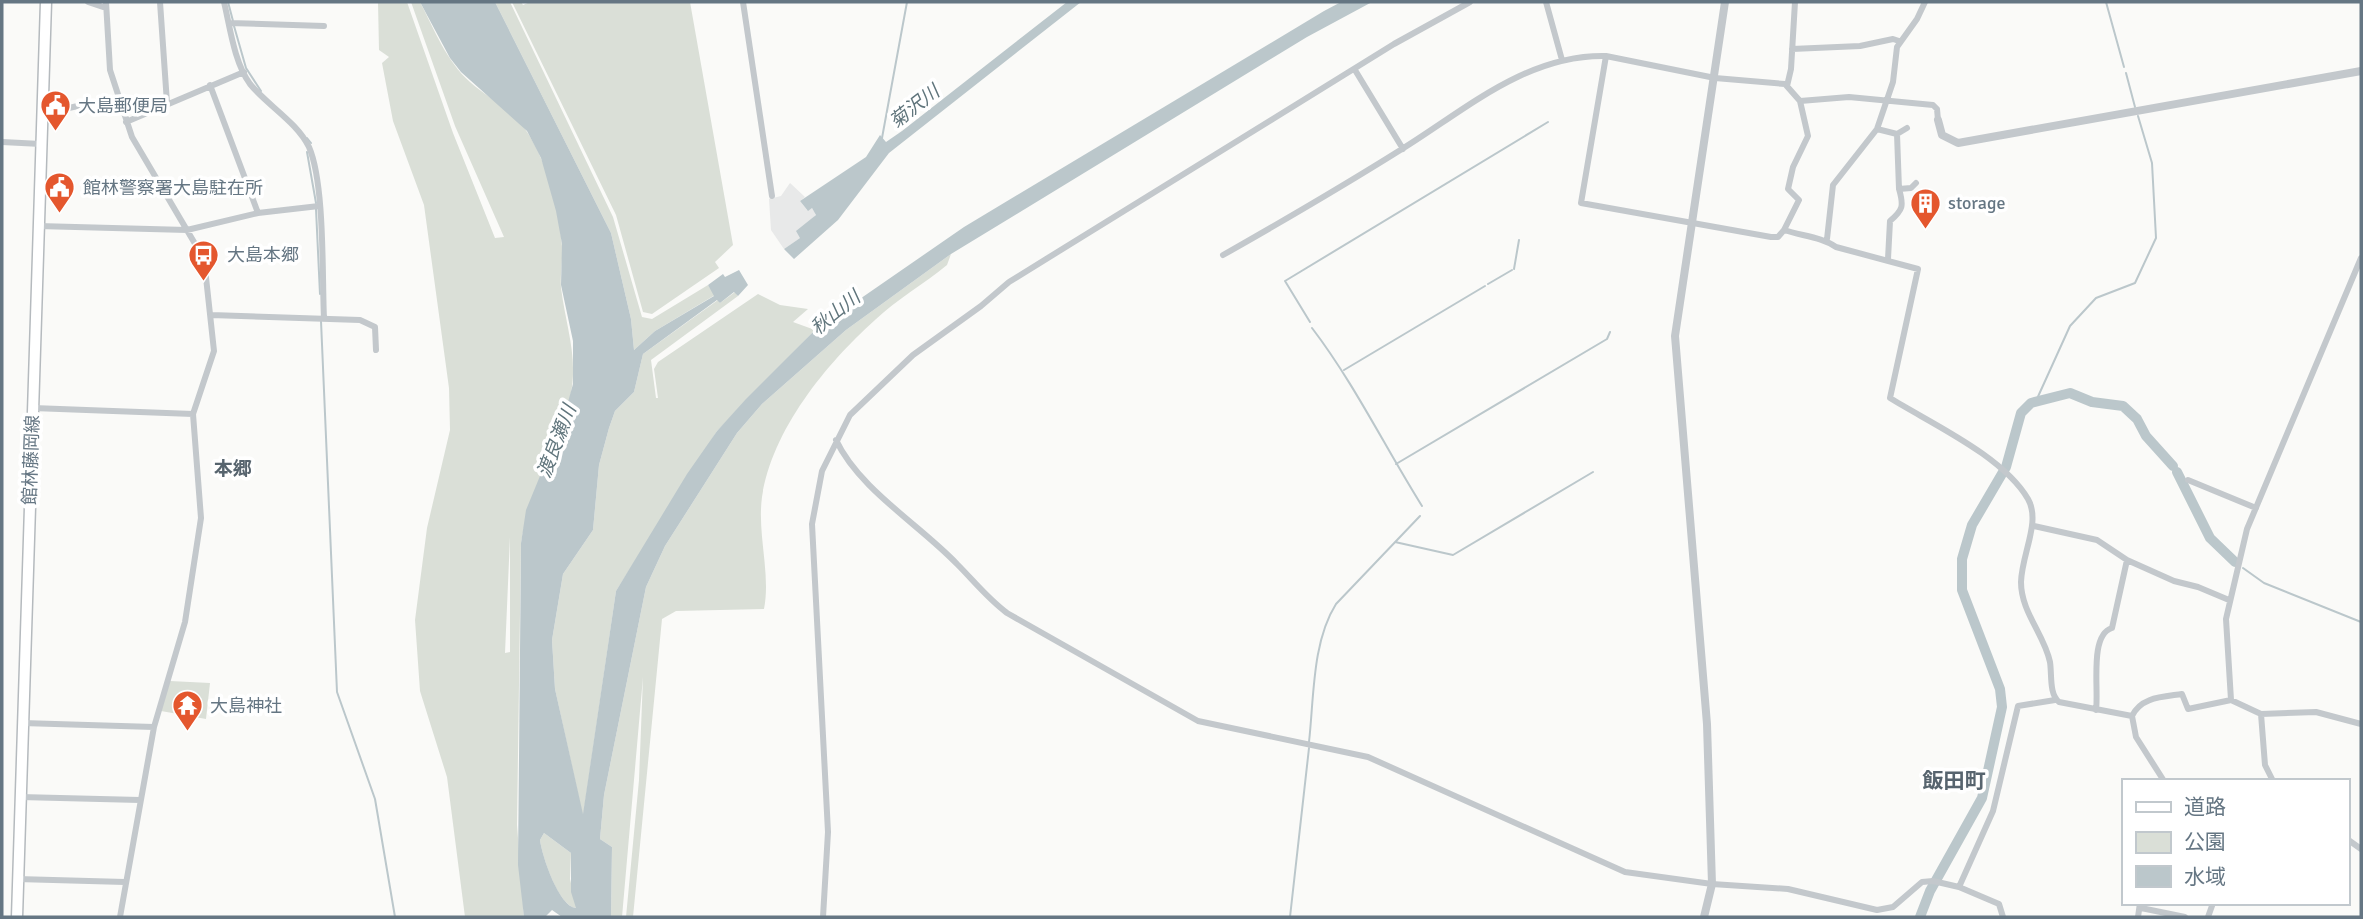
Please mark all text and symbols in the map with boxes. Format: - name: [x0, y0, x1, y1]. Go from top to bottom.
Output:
- water label: 菊沢川: [885, 79, 946, 134]
- public building icon: 大島郵便局: [38, 89, 72, 133]
- place label: 大島郵便局: [78, 95, 168, 117]
- public building icon: 館林警察署大島駐在所: [43, 171, 77, 215]
- place label: 館林警察署大島駐在所: [83, 177, 263, 199]
- building icon: storage: [1908, 186, 1942, 230]
- place label: storage: [1948, 192, 2005, 214]
- bus stop icon: 大島本郷: [187, 238, 221, 282]
- place label: 大島本郷: [227, 244, 299, 266]
- water label: 秋山川: [806, 284, 867, 340]
- water label: 渡良瀬川: [532, 400, 582, 481]
- street label: 館林藤岡線: [18, 415, 44, 505]
- district label: 本郷: [214, 457, 252, 481]
- temple icon: 大島神社: [170, 689, 204, 733]
- place label: 大島神社: [210, 695, 282, 717]
- district label: 飯田町: [1922, 768, 1986, 794]
- legend: [2122, 779, 2349, 905]
- text: 道路: [2184, 794, 2226, 820]
- text: 公園: [2184, 829, 2226, 855]
- text: 水域: [2184, 864, 2226, 890]

